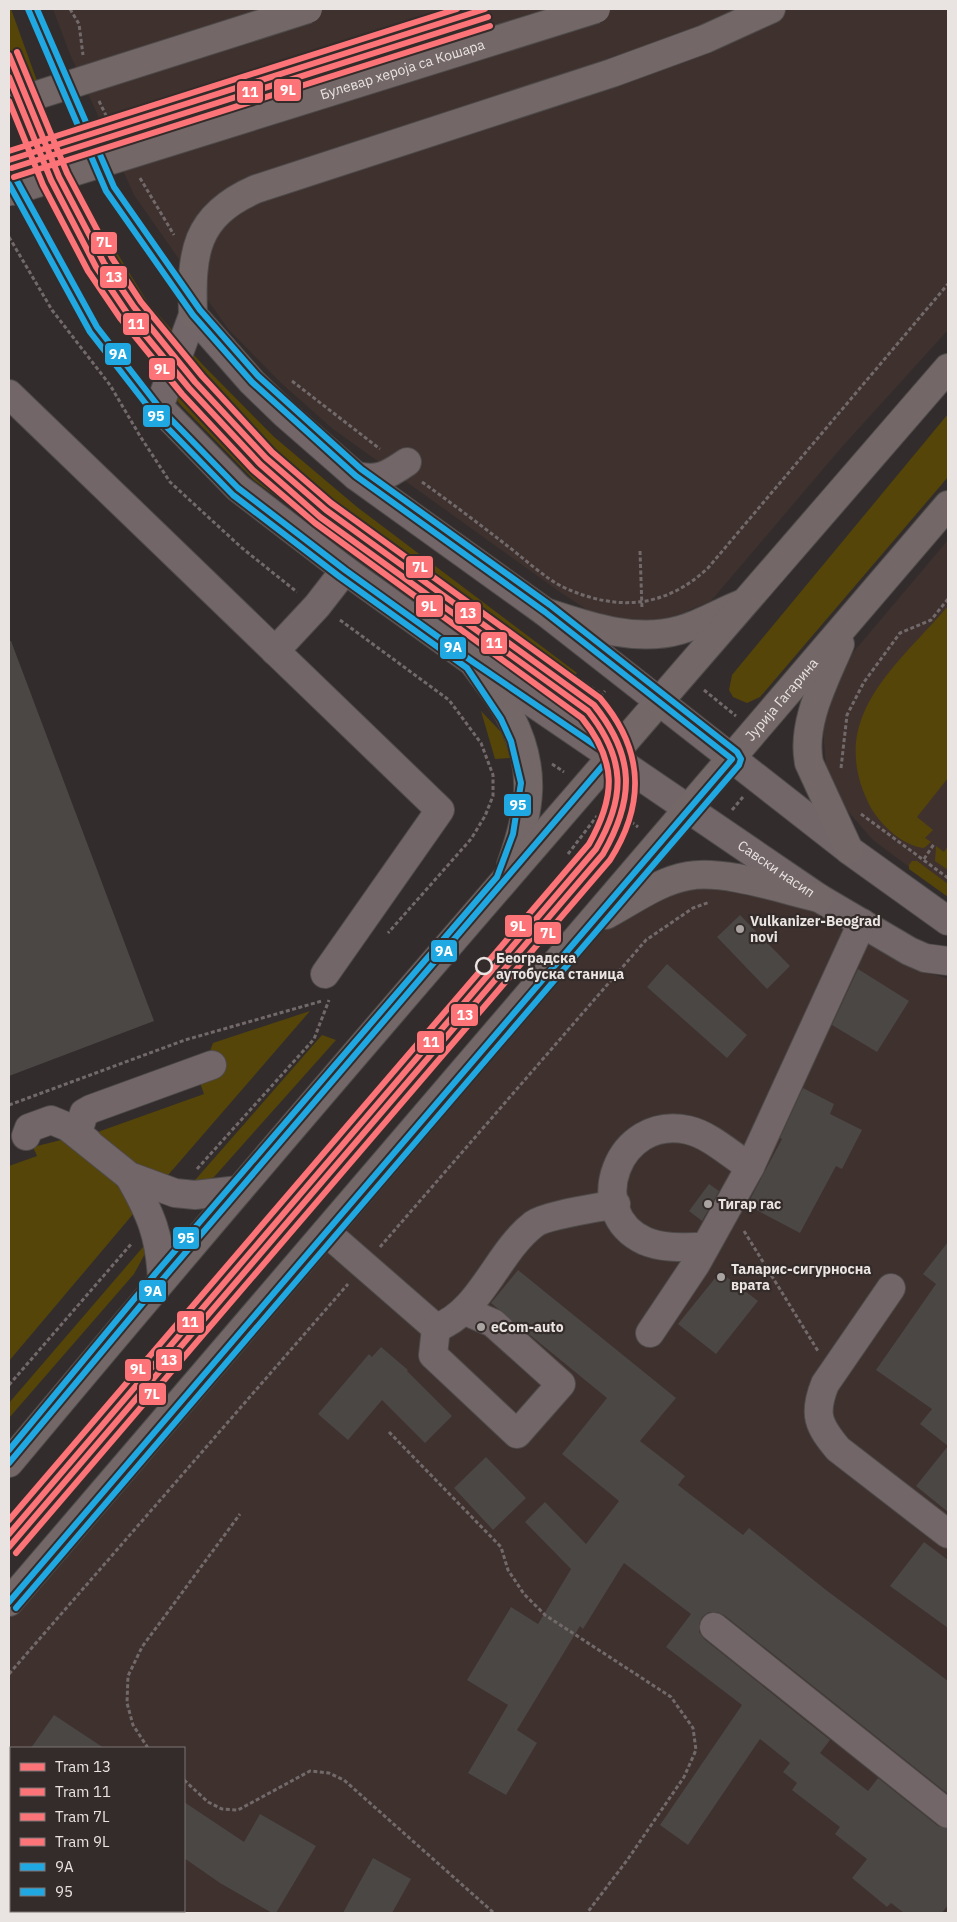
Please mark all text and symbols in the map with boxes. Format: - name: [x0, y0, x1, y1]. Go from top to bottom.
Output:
- street label: Булевар хероја са Кошара: [318, 35, 487, 104]
- line badge: 9L: [273, 78, 302, 102]
- line badge: 11: [236, 80, 264, 104]
- text: 9L: [280, 81, 296, 99]
- text: 11: [242, 83, 259, 101]
- line badge: 7L: [90, 231, 118, 255]
- text: 7L: [96, 233, 112, 251]
- line badge: 13: [99, 265, 128, 289]
- text: 13: [106, 268, 122, 286]
- line badge: 11: [122, 312, 150, 336]
- text: 11: [128, 315, 145, 333]
- line badge: 9A: [104, 342, 132, 366]
- text: 9A: [109, 345, 127, 363]
- line badge: 9L: [148, 357, 176, 381]
- text: 9L: [154, 360, 170, 378]
- line badge: 95: [142, 404, 171, 428]
- text: 95: [148, 407, 164, 425]
- line badge: 7L: [405, 555, 434, 579]
- text: 7L: [412, 558, 428, 576]
- line badge: 9L: [415, 594, 444, 618]
- text: 9L: [421, 597, 437, 615]
- line badge: 13: [454, 601, 482, 625]
- text: 13: [460, 604, 476, 622]
- line badge: 11: [480, 631, 508, 655]
- text: 11: [486, 634, 503, 652]
- line badge: 9A: [439, 636, 467, 660]
- text: 9A: [444, 638, 462, 656]
- street label: Јурија Гагарина: [741, 654, 822, 745]
- line badge: 95: [503, 793, 532, 817]
- text: 95: [510, 796, 526, 814]
- street label: Савски насип: [734, 836, 818, 901]
- place label: Vulkanizer-Beograd novi: [750, 912, 881, 946]
- line badge: 9L: [504, 914, 533, 938]
- text: 9L: [510, 917, 526, 935]
- line badge: 7L: [533, 921, 562, 945]
- marker: Vulkanizer-Beograd novi: [734, 923, 746, 935]
- text: 7L: [540, 924, 556, 942]
- line badge: 9A: [430, 939, 458, 963]
- text: 9A: [435, 942, 453, 960]
- place label: Београдска аутобуска станица: [496, 949, 624, 983]
- marker: Београдска аутобуска станица: [475, 957, 493, 975]
- line badge: 13: [450, 1003, 479, 1027]
- text: 13: [457, 1006, 473, 1024]
- line badge: 11: [416, 1030, 445, 1054]
- text: 11: [423, 1033, 440, 1051]
- place label: Тигар гас: [718, 1195, 781, 1213]
- marker: Тигар гас: [702, 1198, 714, 1210]
- line badge: 95: [172, 1226, 200, 1250]
- text: 95: [178, 1229, 194, 1247]
- place label: Таларис-сигурносна врата: [731, 1260, 871, 1294]
- marker: Таларис-сигурносна врата: [715, 1271, 727, 1283]
- line badge: 9A: [138, 1279, 167, 1303]
- text: 9A: [144, 1282, 162, 1300]
- line badge: 11: [176, 1310, 205, 1334]
- text: 11: [182, 1313, 199, 1331]
- place label: eCom-auto: [491, 1318, 564, 1336]
- marker: eCom-auto: [475, 1321, 487, 1333]
- line badge: 13: [155, 1348, 183, 1372]
- text: 13: [161, 1351, 177, 1369]
- line badge: 9L: [124, 1358, 152, 1382]
- text: 9L: [130, 1360, 146, 1378]
- line badge: 7L: [138, 1382, 167, 1406]
- text: 7L: [144, 1385, 160, 1403]
- legend: [10, 1747, 185, 1912]
- text: Tram 13: [55, 1757, 111, 1776]
- text: Tram 11: [55, 1782, 111, 1801]
- text: Tram 7L: [55, 1807, 110, 1826]
- text: Tram 9L: [55, 1832, 110, 1851]
- text: 9A: [55, 1857, 74, 1876]
- text: 95: [55, 1882, 73, 1901]

